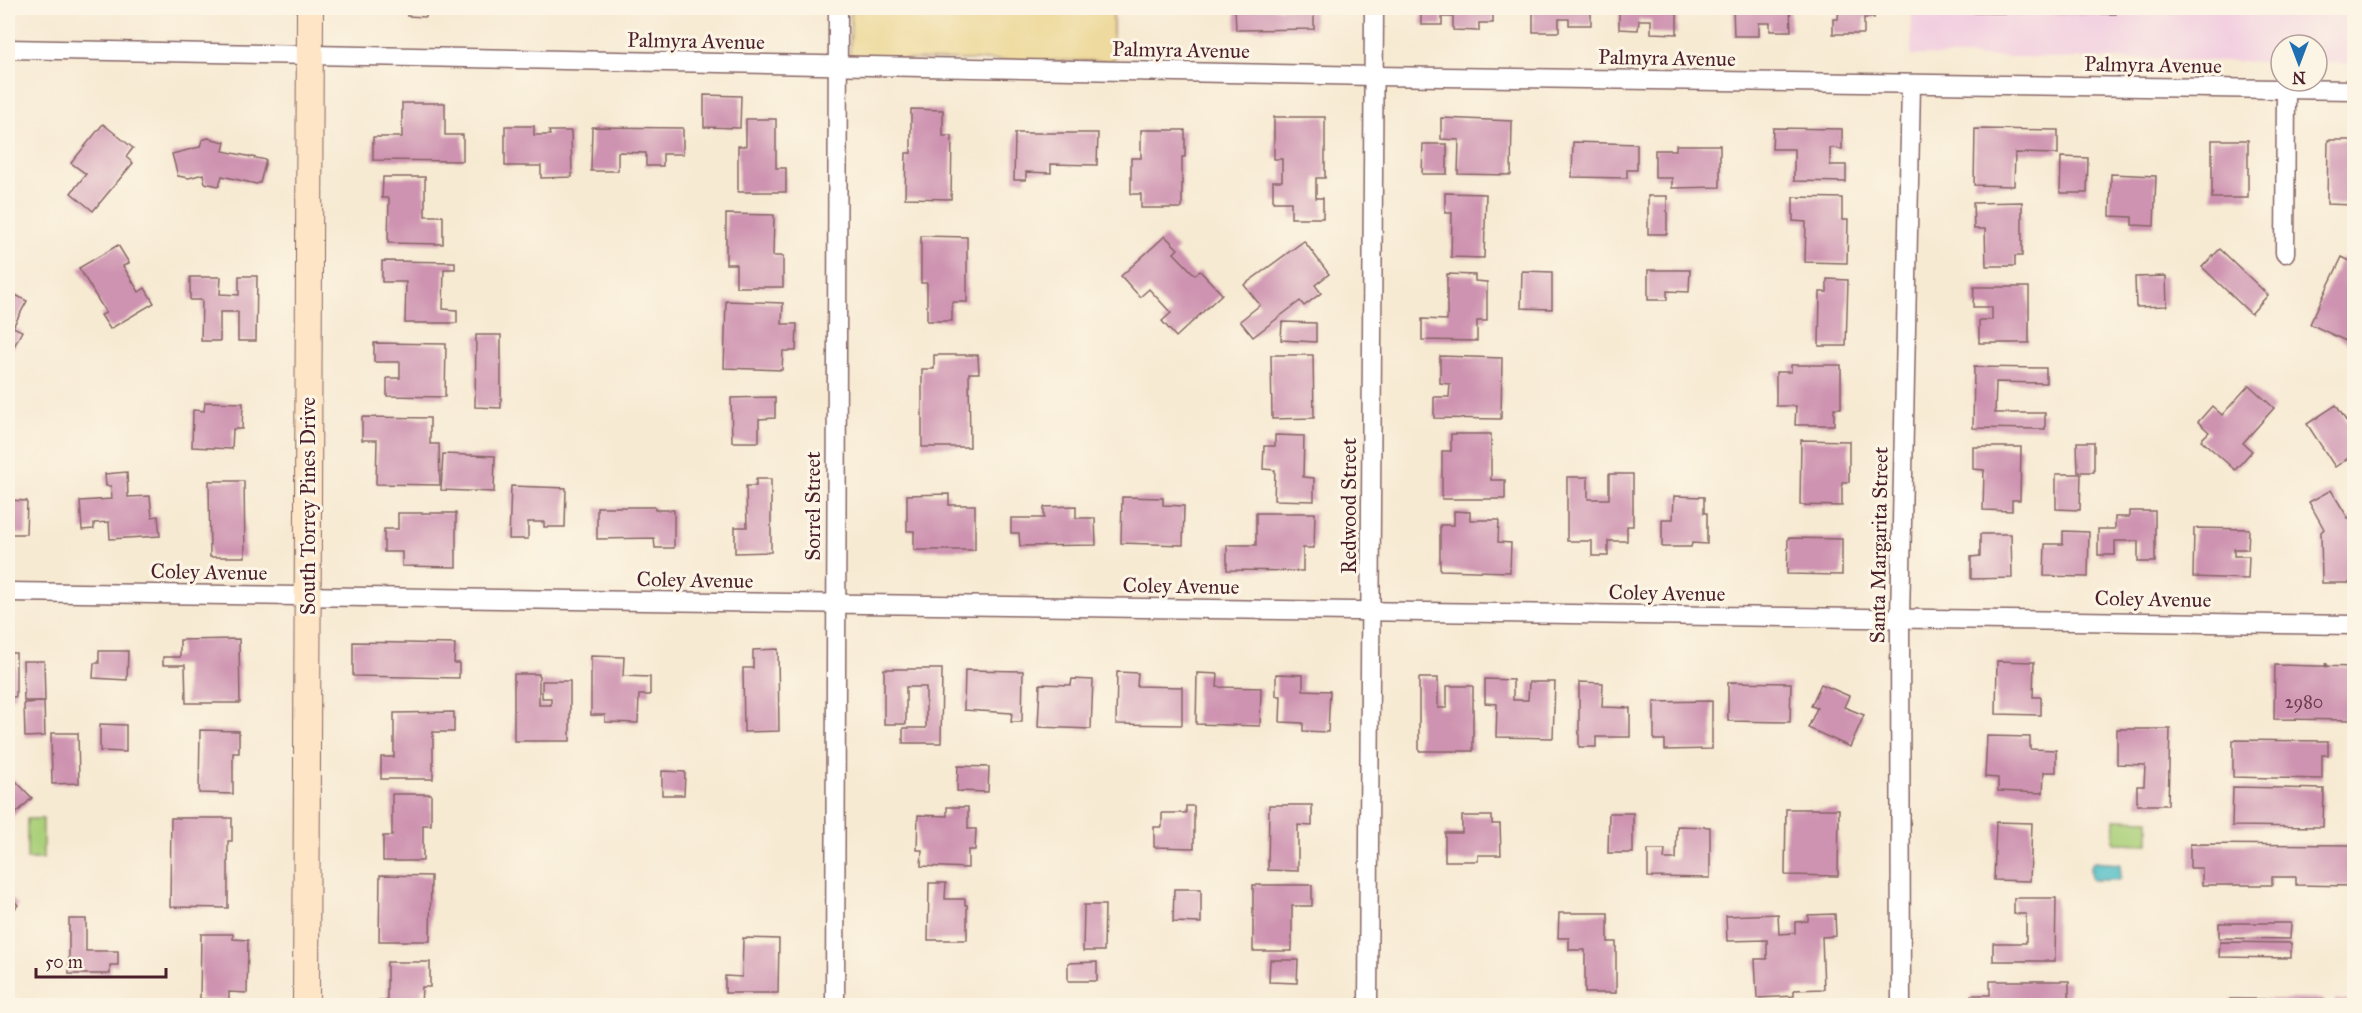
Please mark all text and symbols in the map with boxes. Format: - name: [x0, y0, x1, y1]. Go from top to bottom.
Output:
- street label: Palmyra Avenue: [627, 27, 765, 55]
- north arrow: [2269, 33, 2329, 93]
- street label: Palmyra Avenue: [1112, 36, 1250, 64]
- street label: Palmyra Avenue: [1598, 44, 1736, 72]
- street label: Palmyra Avenue: [2084, 51, 2222, 79]
- text: N: [2292, 68, 2306, 87]
- street label: South Torrey Pines Drive: [295, 397, 321, 615]
- street label: Redwood Street: [1336, 437, 1362, 574]
- street label: Santa Margarita Street: [1864, 446, 1894, 644]
- street label: Sorrel Street: [800, 451, 826, 561]
- street label: Coley Avenue: [150, 558, 268, 586]
- street label: Coley Avenue: [636, 566, 754, 594]
- street label: Coley Avenue: [1122, 572, 1240, 600]
- street label: Coley Avenue: [1608, 579, 1726, 607]
- street label: Coley Avenue: [2094, 585, 2212, 613]
- house number: 2980: [2285, 691, 2323, 713]
- scale bar: [36, 941, 166, 979]
- text: 50 m: [45, 951, 83, 973]

